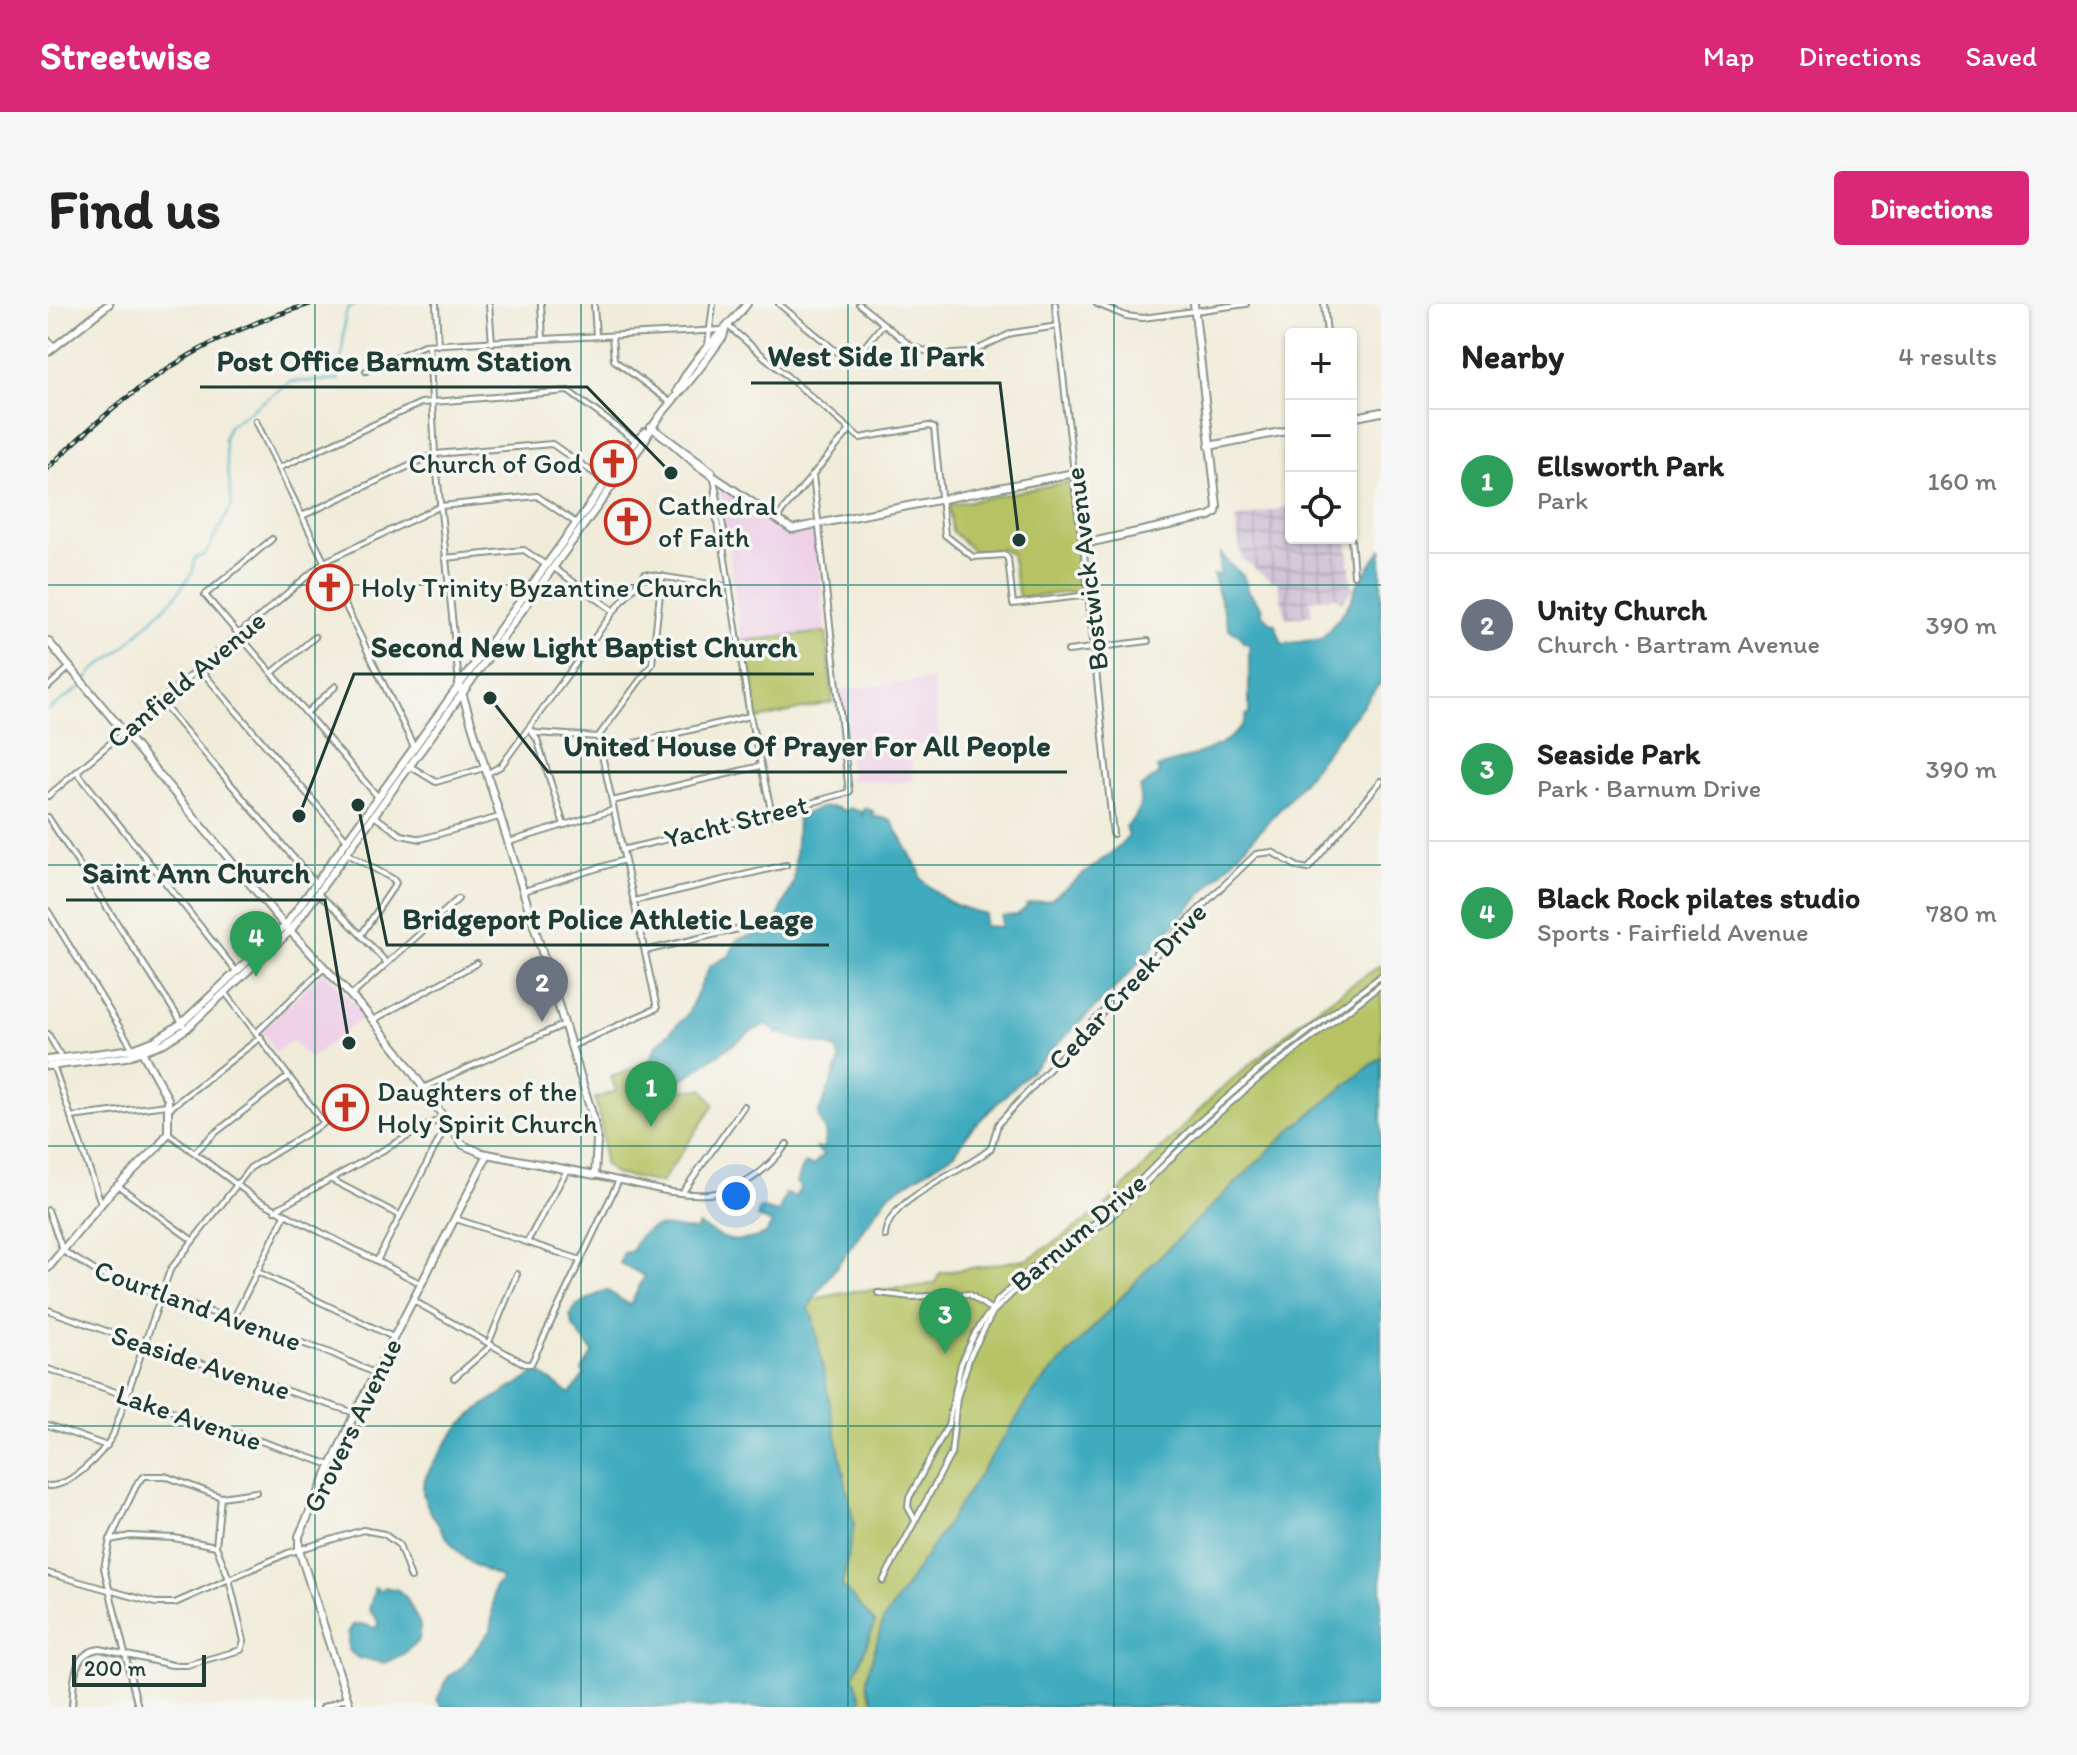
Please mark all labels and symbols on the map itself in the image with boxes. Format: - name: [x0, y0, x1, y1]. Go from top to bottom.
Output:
- callout: West Side II Park: [751, 329, 1000, 383]
- callout: Post Office Barnum Station: [200, 333, 587, 387]
- text: West Side II Park: [767, 337, 985, 374]
- text: Post Office Barnum Station: [217, 342, 571, 379]
- church icon: Church of God: [589, 439, 637, 487]
- place label: Church of God: [409, 446, 582, 480]
- street label: Bostwick Avenue: [1057, 466, 1115, 672]
- place label: Cathedral of Faith: [658, 488, 777, 554]
- church icon: Cathedral of Faith: [603, 497, 651, 545]
- church icon: Holy Trinity Byzantine Church: [306, 563, 354, 611]
- place label: Holy Trinity Byzantine Church: [361, 570, 723, 604]
- street label: Canfield Avenue: [100, 603, 272, 755]
- callout: Second New Light Baptist Church: [354, 620, 814, 674]
- text: Second New Light Baptist Church: [371, 628, 798, 665]
- callout: United House Of Prayer For All People: [548, 718, 1067, 772]
- text: United House Of Prayer For All People: [563, 727, 1051, 764]
- street label: Yacht Street: [661, 787, 811, 855]
- callout: Saint Ann Church: [66, 846, 325, 900]
- text: Saint Ann Church: [82, 854, 310, 891]
- callout: Bridgeport Police Athletic Leage: [387, 891, 829, 945]
- street label: Cedar Creek Drive: [1041, 895, 1213, 1077]
- text: Bridgeport Police Athletic Leage: [402, 900, 814, 937]
- pin: 4: [230, 911, 282, 977]
- pin: 2: [516, 956, 568, 1022]
- pin: 1: [625, 1061, 677, 1127]
- place label: Daughters of the Holy Spirit Church: [377, 1074, 598, 1140]
- church icon: Daughters of the Holy Spirit Church: [322, 1083, 370, 1131]
- street label: Barnum Drive: [1003, 1165, 1153, 1299]
- your location: [716, 1176, 756, 1216]
- street label: Courtland Avenue: [90, 1252, 306, 1358]
- pin: 3: [919, 1288, 971, 1354]
- street label: Seaside Avenue: [107, 1317, 295, 1407]
- street label: Grovers Avenue: [295, 1332, 409, 1518]
- street label: Lake Avenue: [112, 1376, 266, 1458]
- scale bar: [72, 1651, 206, 1687]

